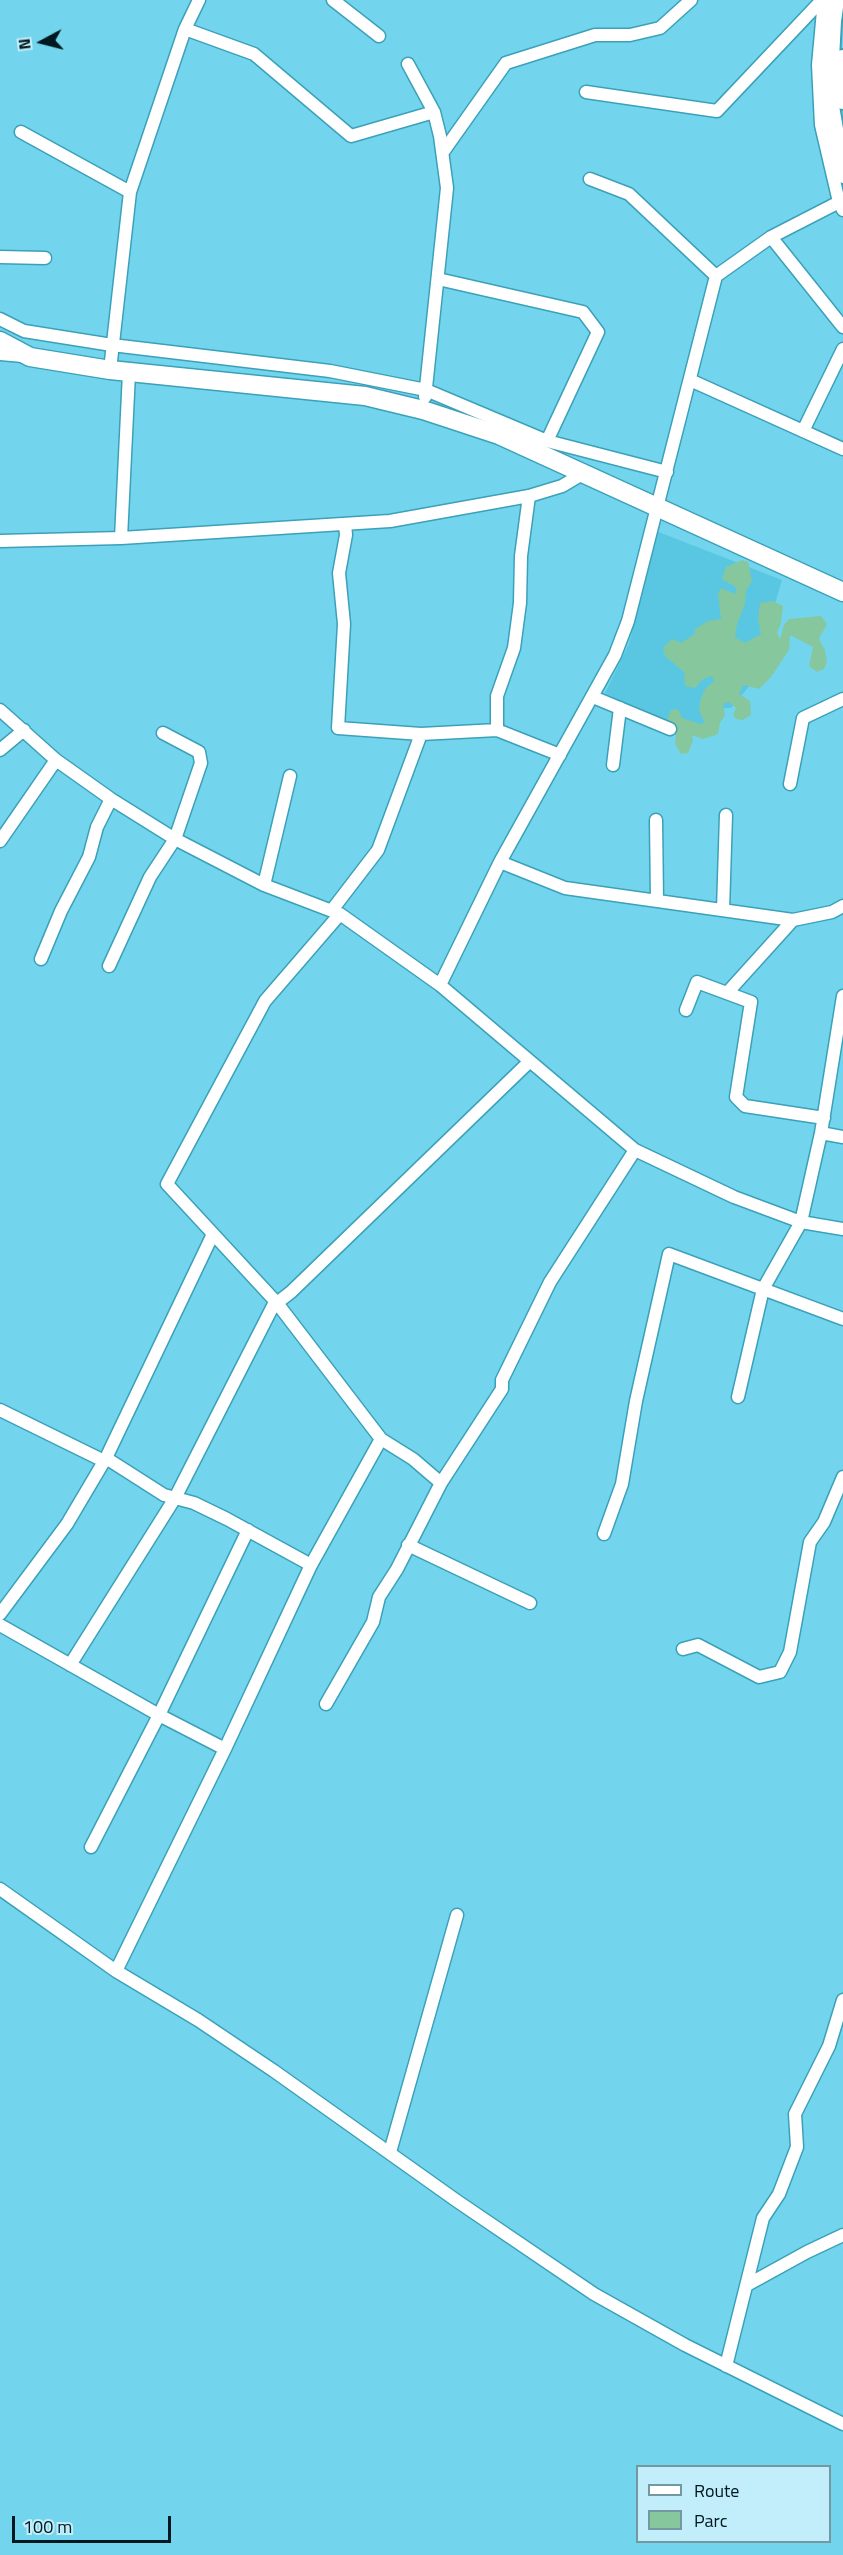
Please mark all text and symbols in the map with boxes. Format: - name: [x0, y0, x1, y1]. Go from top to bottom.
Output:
- north arrow: [12, 12, 72, 72]
- text: N: [12, 37, 37, 51]
- legend: [636, 2465, 831, 2543]
- text: Route: [694, 2477, 739, 2504]
- scale bar: [15, 2504, 174, 2542]
- text: Parc: [694, 2507, 728, 2534]
- text: 100 m: [23, 2513, 72, 2540]

